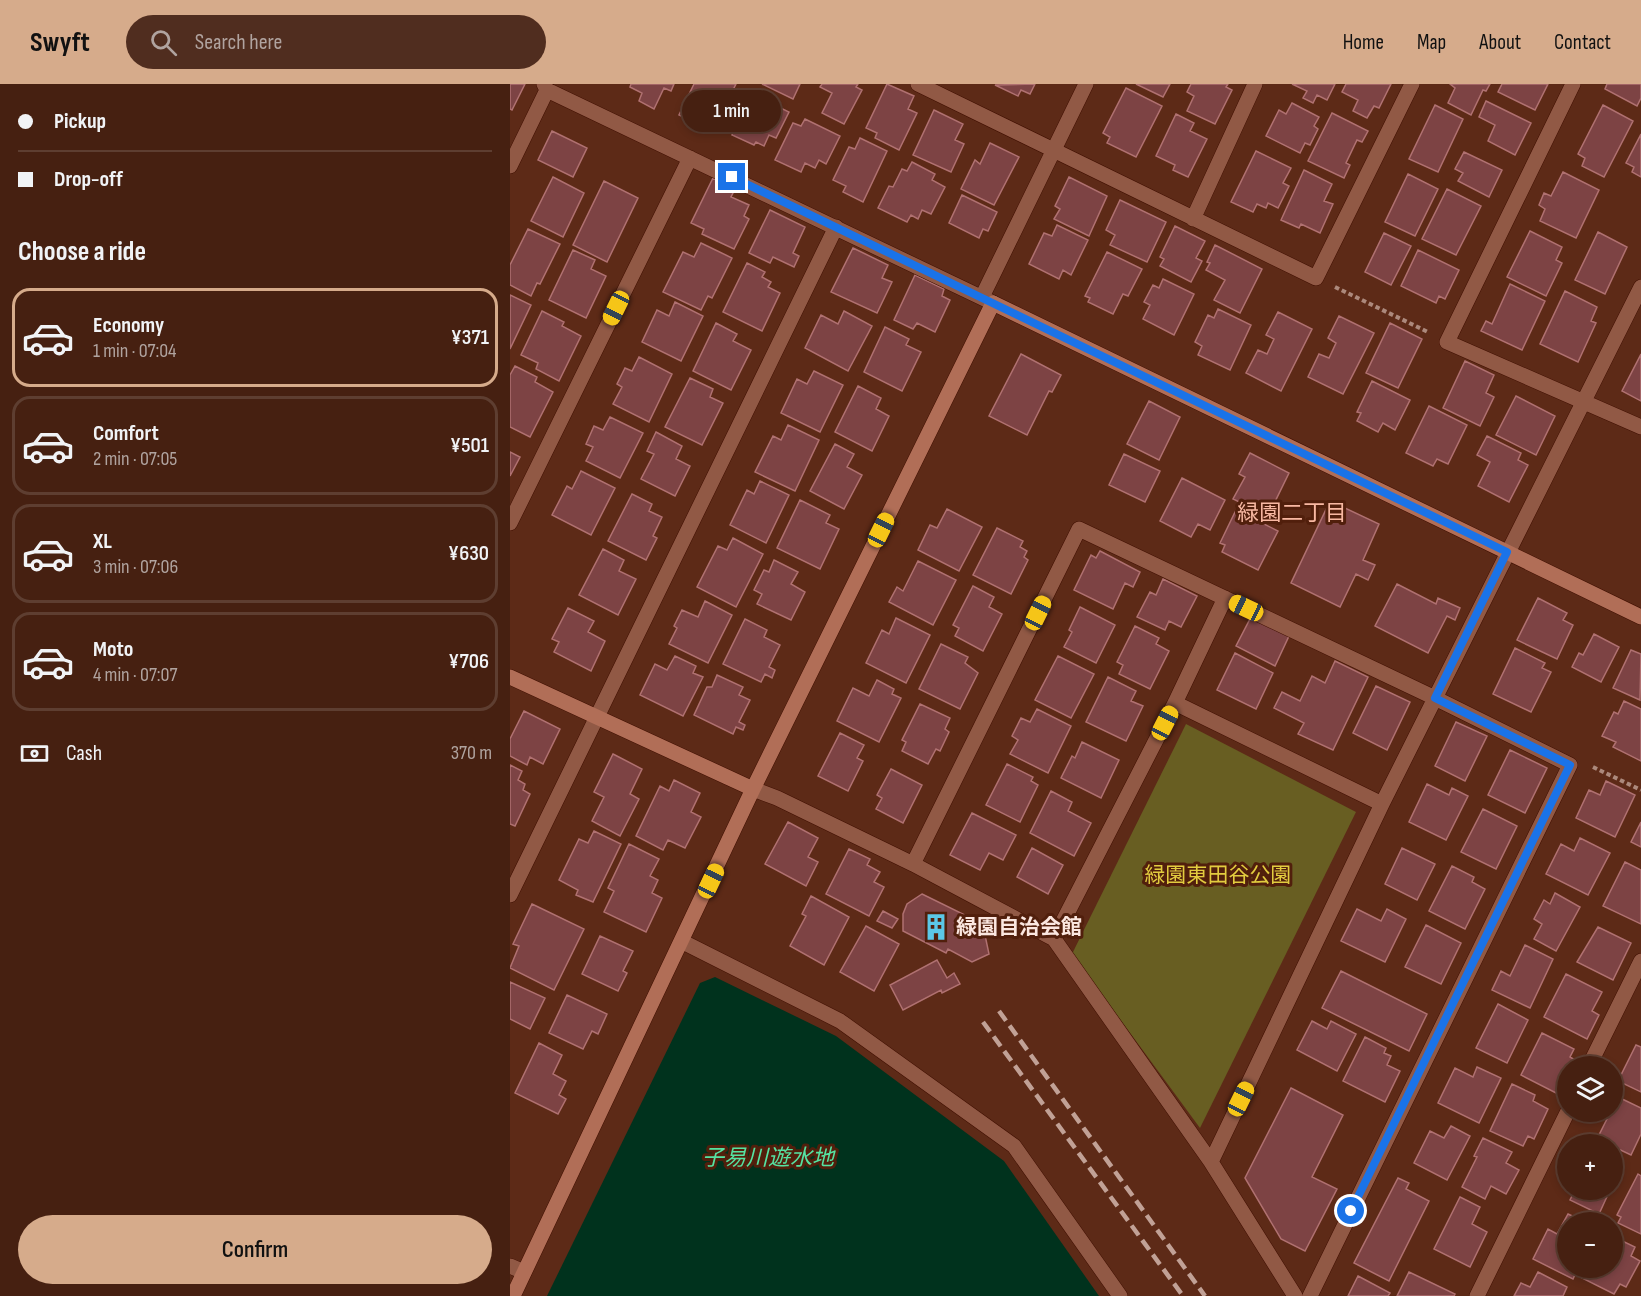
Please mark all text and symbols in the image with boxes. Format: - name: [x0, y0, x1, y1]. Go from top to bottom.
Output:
- search box: [126, 15, 546, 69]
- text: Swyft: [30, 26, 90, 59]
- icon: search: [147, 26, 180, 59]
- text: Search here: [195, 29, 282, 56]
- text: Home: [1343, 30, 1384, 55]
- text: Map: [1417, 30, 1446, 55]
- text: About: [1479, 30, 1521, 55]
- text: Contact: [1554, 30, 1611, 55]
- callout: 1 min: [682, 90, 782, 132]
- text: 1 min: [713, 99, 750, 123]
- text: Pickup: [54, 108, 106, 135]
- route end: [718, 163, 745, 190]
- text: Drop-off: [54, 166, 123, 193]
- text: Choose a ride: [18, 236, 146, 268]
- car: [600, 288, 632, 328]
- icon: car: [21, 311, 75, 365]
- text: Economy: [93, 312, 164, 339]
- text: ¥371: [451, 324, 489, 351]
- text: 1 min · 07:04: [93, 339, 176, 363]
- icon: car: [21, 419, 75, 473]
- text: Comfort: [93, 420, 159, 447]
- text: ¥501: [450, 432, 489, 459]
- text: 2 min · 07:05: [93, 447, 177, 471]
- district label: 緑園二丁目: [1237, 500, 1347, 527]
- car: [865, 510, 897, 550]
- icon: car: [21, 527, 75, 581]
- text: XL: [93, 528, 112, 555]
- text: ¥630: [448, 540, 489, 567]
- text: 3 min · 07:06: [93, 555, 178, 579]
- car: [1226, 592, 1266, 624]
- car: [1022, 593, 1054, 633]
- icon: car: [21, 635, 75, 689]
- text: Moto: [93, 636, 133, 663]
- text: ¥706: [448, 648, 489, 675]
- text: 4 min · 07:07: [93, 663, 177, 687]
- car: [1149, 703, 1181, 743]
- icon: cash: [18, 737, 51, 770]
- text: Cash: [66, 740, 102, 767]
- text: 370 m: [451, 741, 492, 765]
- car: [695, 861, 727, 901]
- park label: 緑園東田谷公園: [1145, 863, 1292, 888]
- building icon: 緑園自治会館: [921, 912, 951, 942]
- place label: 緑園自治会館: [956, 915, 1082, 940]
- map controls: [1557, 1056, 1623, 1278]
- button: layers: [1557, 1056, 1623, 1122]
- car: [1225, 1079, 1257, 1119]
- button: +: [1557, 1134, 1623, 1200]
- water label: 子易川遊水地: [702, 1145, 836, 1172]
- route start: [1337, 1197, 1364, 1224]
- button: −: [1557, 1212, 1623, 1278]
- button: Confirm: [18, 1215, 492, 1284]

